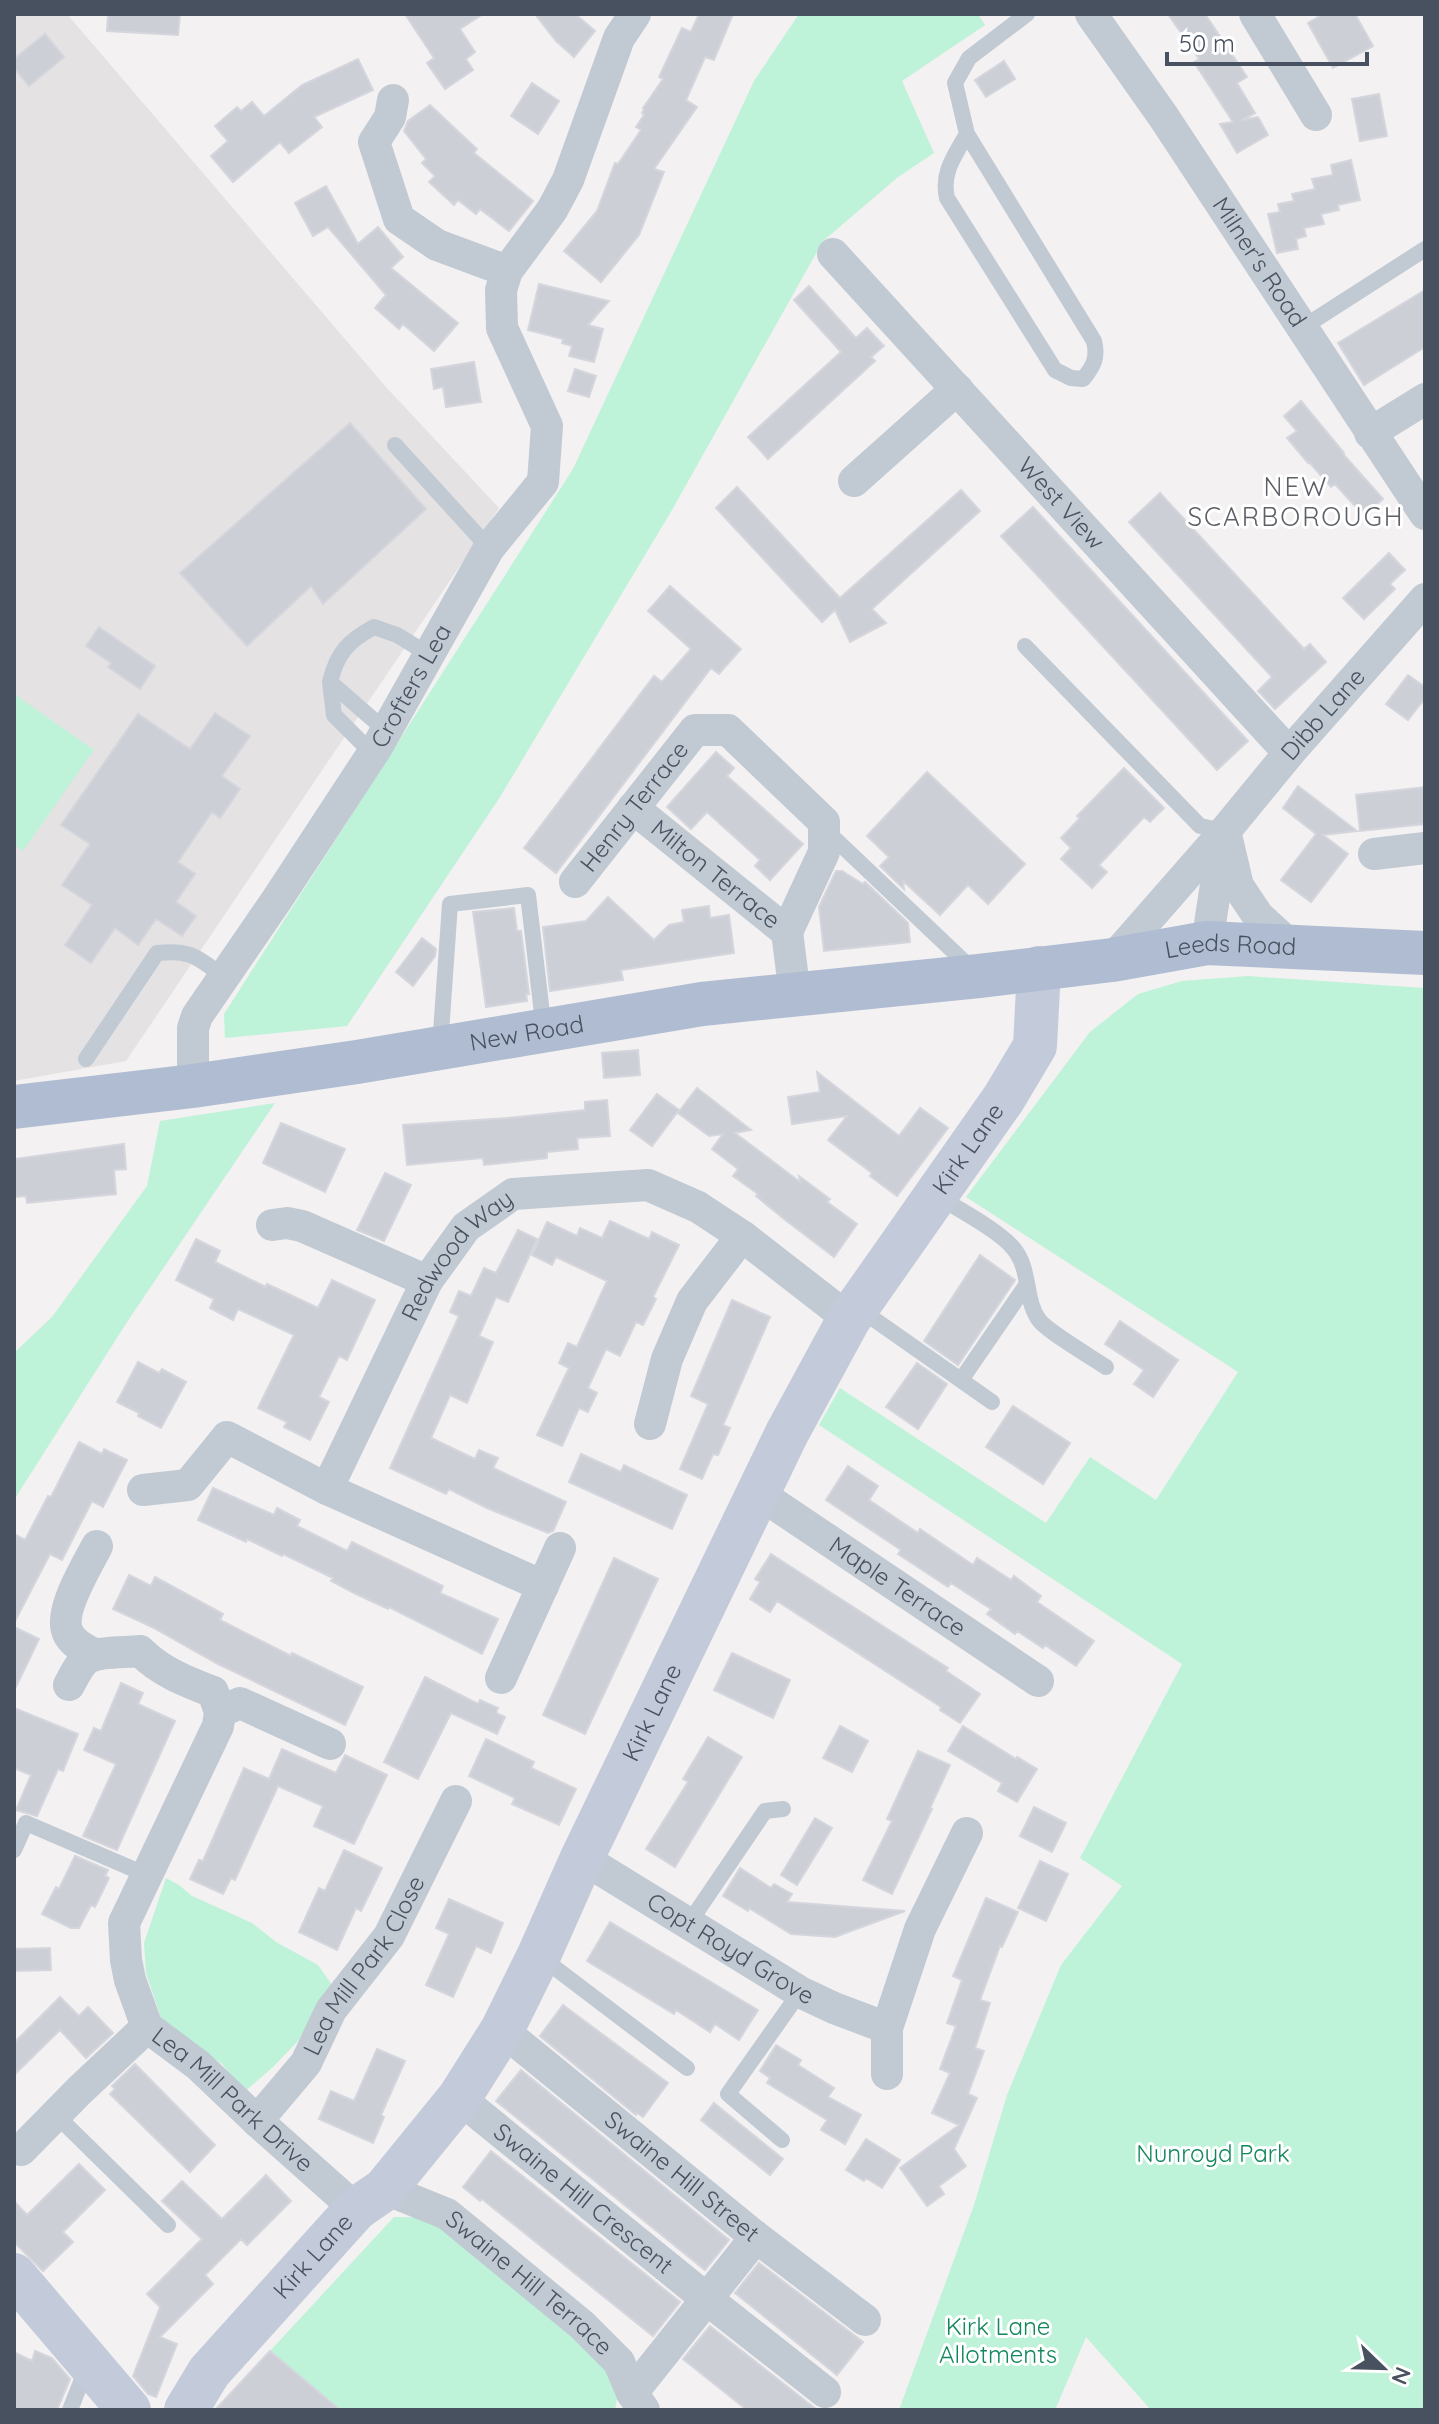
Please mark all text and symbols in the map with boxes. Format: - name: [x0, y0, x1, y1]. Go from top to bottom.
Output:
- scale bar: [1167, 16, 1367, 66]
- text: 50 m: [1179, 28, 1235, 58]
- street label: Milner's Road: [1207, 191, 1314, 332]
- street label: West View: [1012, 450, 1112, 555]
- district label: NEW SCARBOROUGH: [1187, 470, 1405, 533]
- street label: Crofters Lea: [364, 619, 457, 753]
- street label: Dibb Lane: [1274, 661, 1371, 766]
- street label: Henry Terrace: [573, 735, 694, 877]
- street label: Milton Terrace: [645, 813, 787, 935]
- street label: Leeds Road: [1162, 927, 1297, 964]
- street label: New Road: [467, 1008, 586, 1057]
- street label: Kirk Lane: [925, 1097, 1010, 1200]
- street label: Redwood Way: [394, 1183, 518, 1325]
- street label: Maple Terrace: [824, 1529, 972, 1642]
- street label: Kirk Lane: [615, 1659, 687, 1766]
- street label: Lea Mill Park Close: [296, 1870, 431, 2060]
- street label: Copt Royd Grove: [642, 1886, 819, 2010]
- street label: Lea Mill Park Drive: [146, 2020, 320, 2178]
- street label: Swaine Hill Street: [599, 2104, 766, 2248]
- street label: Swaine Hill Crescent: [488, 2116, 680, 2280]
- park label: Nunroyd Park: [1136, 2138, 1290, 2168]
- street label: Swaine Hill Terrace: [440, 2203, 620, 2361]
- street label: Kirk Lane: [266, 2207, 359, 2305]
- park label: Kirk Lane Allotments: [939, 2311, 1057, 2369]
- north arrow: [1343, 2328, 1423, 2408]
- text: N: [1385, 2363, 1417, 2389]

